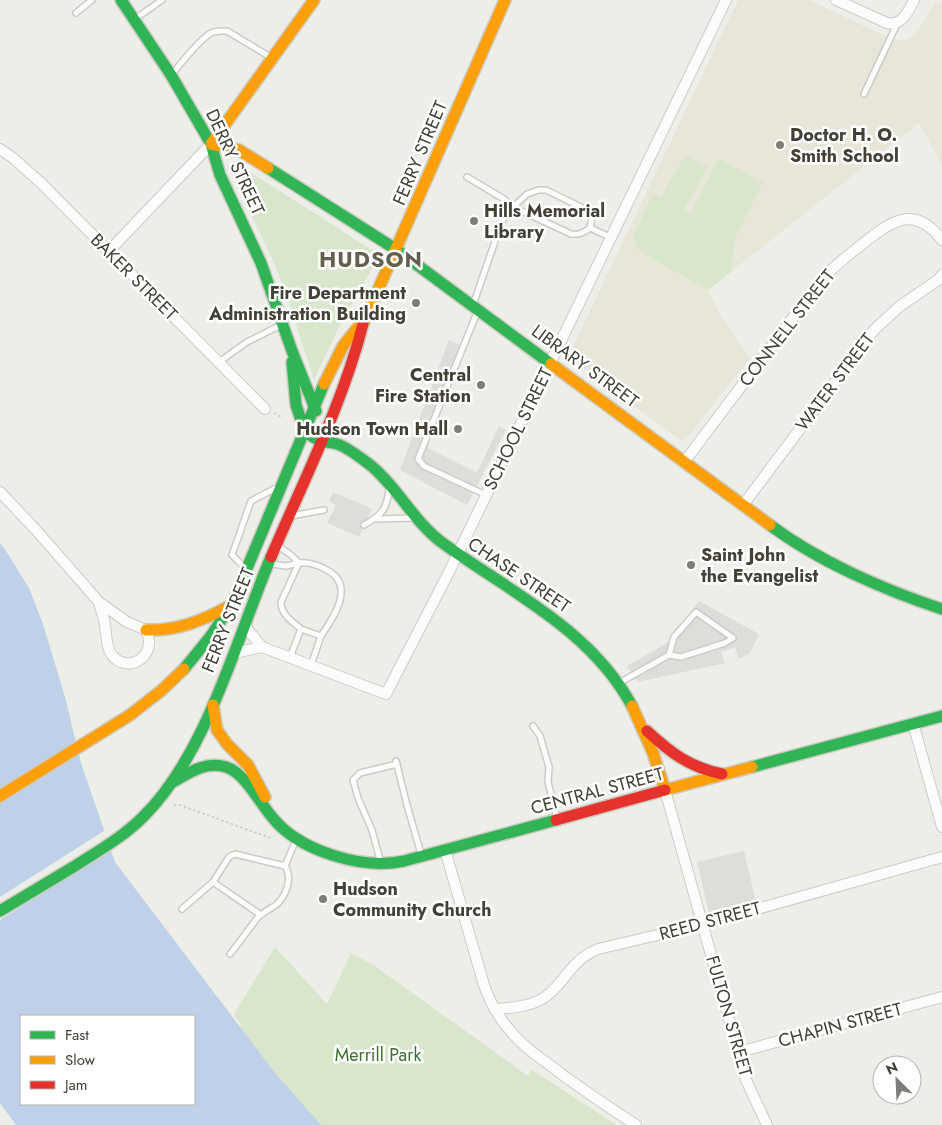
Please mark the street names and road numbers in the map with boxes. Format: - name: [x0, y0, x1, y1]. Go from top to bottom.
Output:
- street label: FERRY STREET: [386, 96, 454, 209]
- street label: DERRY STREET: [199, 105, 271, 220]
- street label: BAKER STREET: [85, 228, 184, 327]
- street label: CONNELL STREET: [733, 263, 841, 392]
- street label: LIBRARY STREET: [526, 318, 644, 414]
- street label: WATER STREET: [789, 327, 881, 436]
- street label: SCHOOL STREET: [477, 363, 559, 495]
- street label: CHASE STREET: [463, 531, 576, 619]
- street label: FERRY STREET: [195, 563, 261, 676]
- street label: CENTRAL STREET: [528, 761, 667, 821]
- street label: REED STREET: [656, 895, 764, 947]
- street label: FULTON STREET: [699, 953, 759, 1080]
- street label: CHAPIN STREET: [775, 996, 905, 1054]

